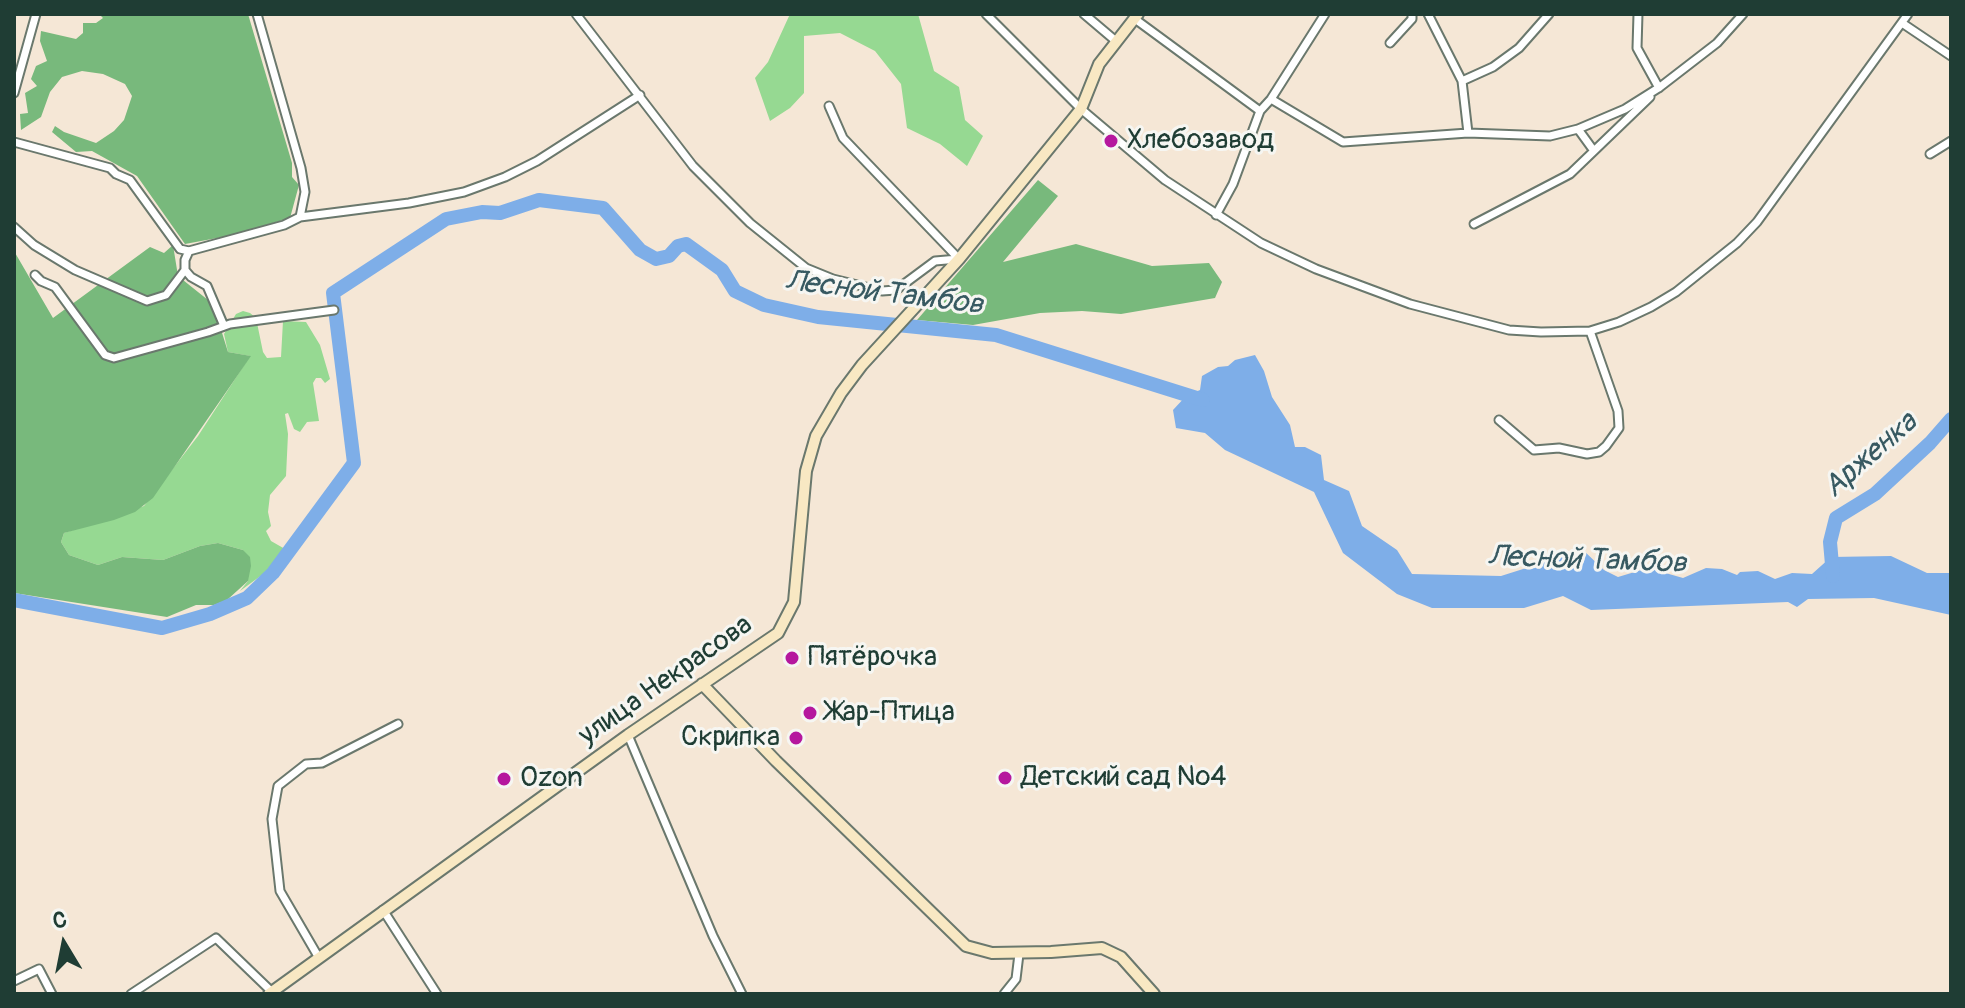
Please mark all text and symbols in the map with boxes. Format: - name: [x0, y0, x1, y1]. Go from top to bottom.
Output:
- place label: Хлебозавод: [1127, 124, 1274, 158]
- marker: Хлебозавод: [1102, 132, 1120, 150]
- water label: Лесной Тамбов: [783, 264, 985, 324]
- water label: Арженка: [1817, 406, 1925, 506]
- water label: Лесной Тамбов: [1487, 540, 1687, 582]
- street label: улица Некрасова: [573, 609, 759, 753]
- place label: Пятёрочка: [808, 641, 937, 675]
- marker: Пятёрочка: [783, 649, 801, 667]
- place label: Жар-Птица: [826, 696, 955, 730]
- marker: Жар-Птица: [801, 704, 819, 722]
- place label: Скрипка: [681, 721, 780, 755]
- marker: Скрипка: [787, 729, 805, 747]
- place label: Детский сад №4: [1021, 761, 1227, 795]
- place label: Ozon: [520, 762, 583, 796]
- marker: Детский сад №4: [996, 769, 1014, 787]
- marker: Ozon: [495, 770, 513, 788]
- north arrow: [24, 904, 104, 984]
- text: С: [51, 905, 69, 935]

